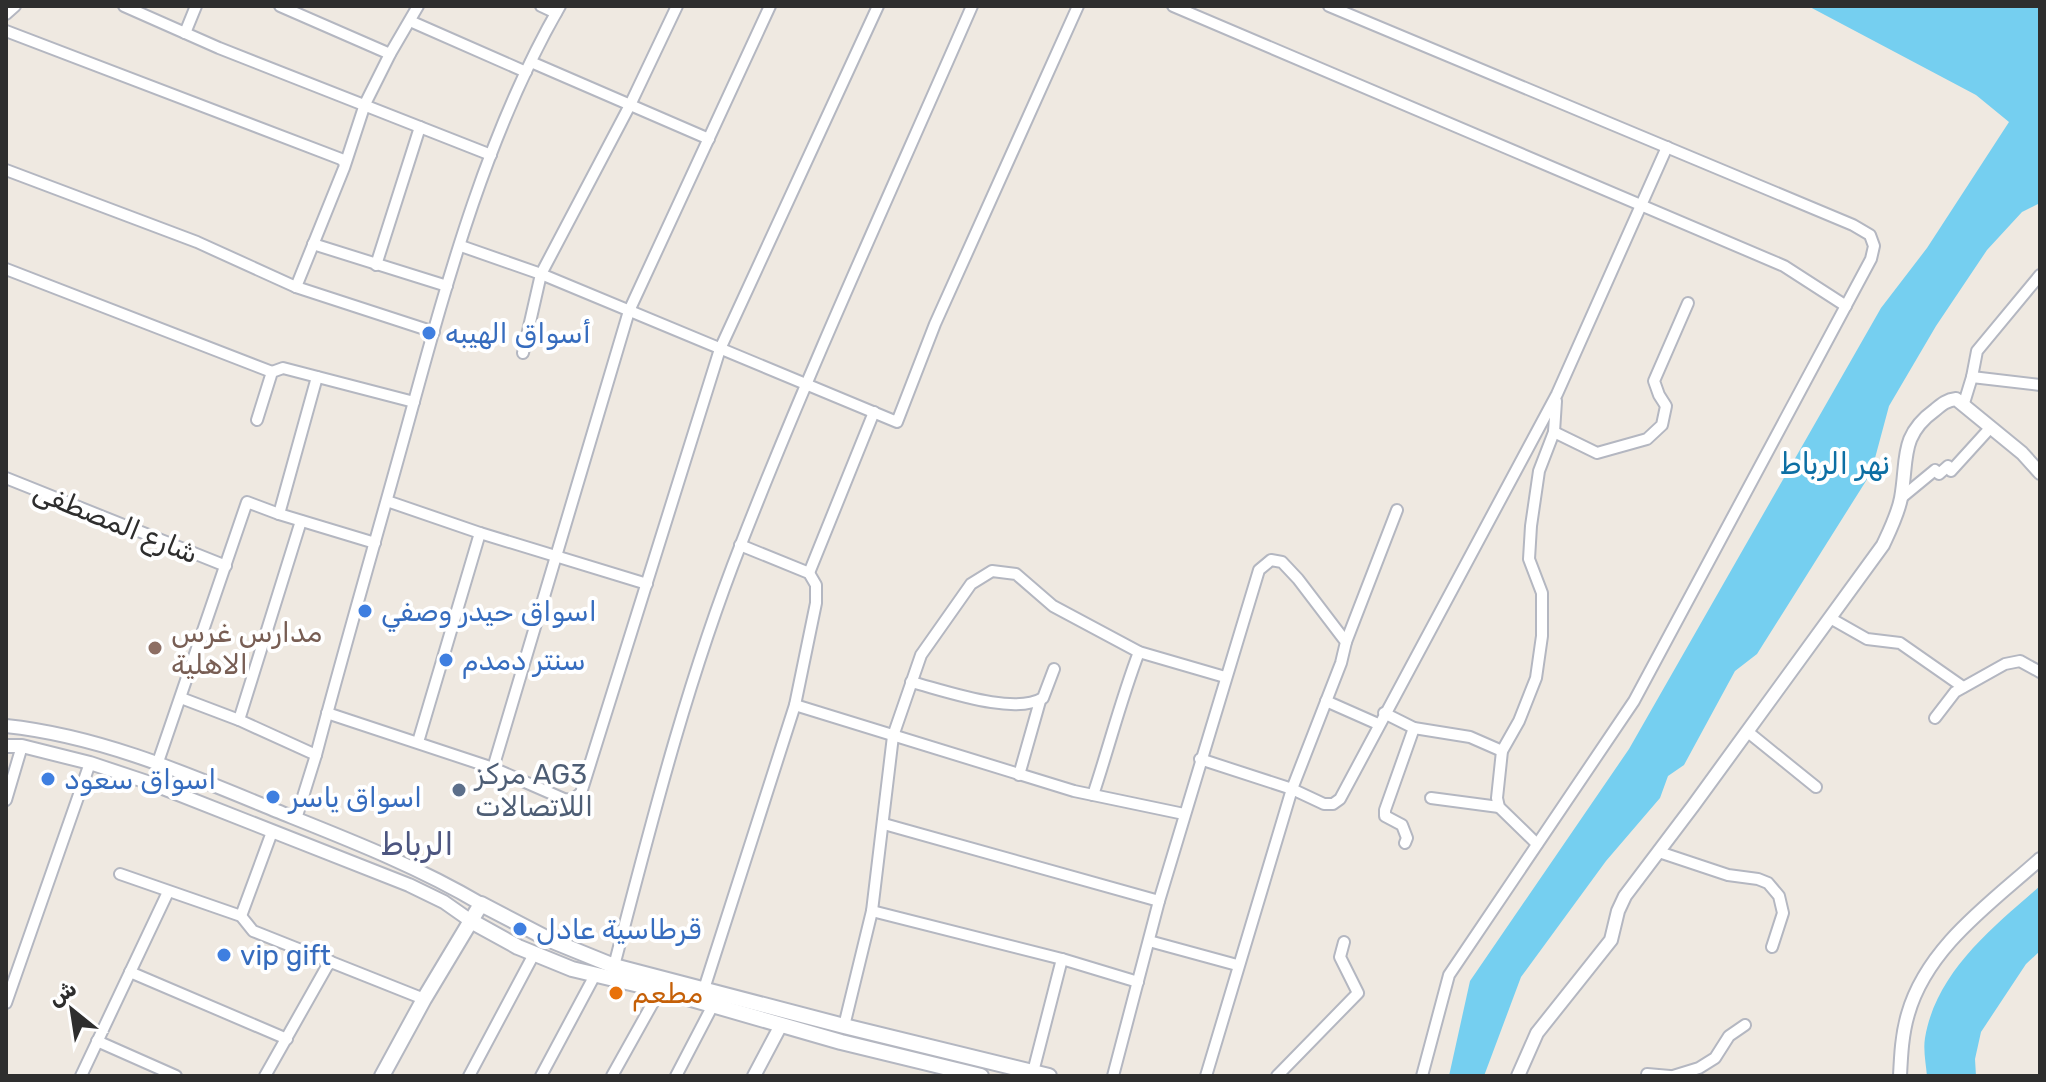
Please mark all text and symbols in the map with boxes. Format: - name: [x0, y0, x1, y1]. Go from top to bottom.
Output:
- place label: أسواق الهيبه: [445, 317, 591, 350]
- marker: أسواق الهيبه: [420, 324, 438, 342]
- water label: نهر الرباط: [1780, 446, 1890, 482]
- street label: شارع المصطفى: [28, 474, 203, 573]
- place label: اسواق حيدر وصفي: [381, 595, 597, 633]
- marker: اسواق حيدر وصفي: [356, 602, 374, 620]
- place label: مدارس غرس الاهلية: [171, 616, 322, 681]
- marker: مدارس غرس الاهلية: [146, 639, 164, 657]
- place label: سنتر دمدم: [462, 644, 586, 679]
- marker: سنتر دمدم: [437, 651, 455, 669]
- place label: مركز AG3 اللاتصالات: [473, 758, 593, 823]
- place label: اسواق سعود: [64, 763, 216, 796]
- marker: اسواق سعود: [39, 770, 57, 788]
- place label: اسواق ياسر: [287, 781, 422, 814]
- marker: مركز AG3 اللاتصالات: [450, 781, 468, 799]
- marker: اسواق ياسر: [264, 788, 282, 806]
- district label: الرباط: [381, 825, 453, 863]
- place label: قرطاسية عادل: [536, 913, 701, 946]
- marker: قرطاسية عادل: [511, 920, 529, 938]
- place label: vip gift: [240, 939, 331, 972]
- marker: vip gift: [215, 946, 233, 964]
- north arrow: [32, 970, 112, 1050]
- text: ش: [43, 974, 81, 1012]
- place label: مطعم: [632, 977, 703, 1012]
- marker: مطعم: [607, 984, 625, 1002]

